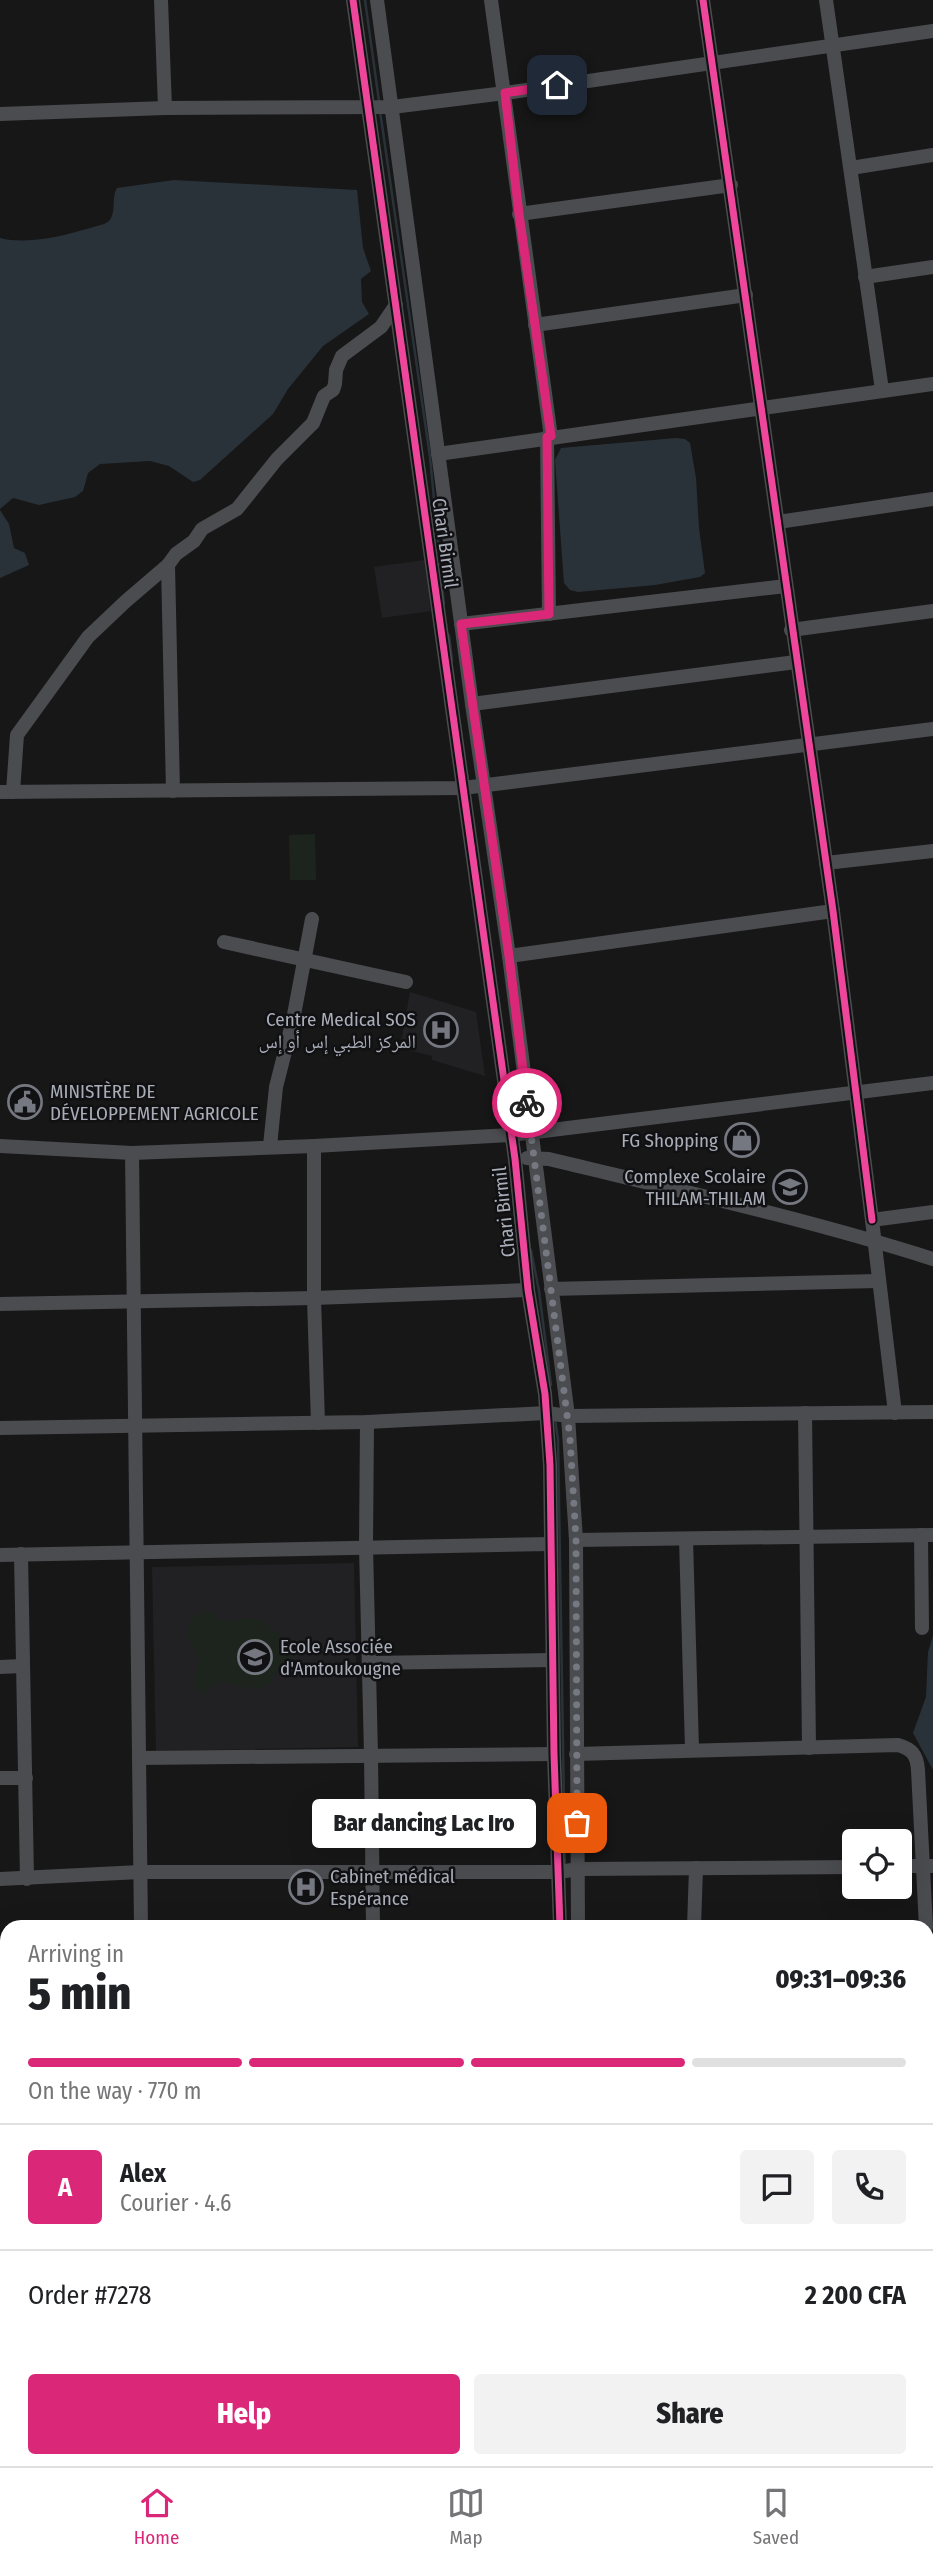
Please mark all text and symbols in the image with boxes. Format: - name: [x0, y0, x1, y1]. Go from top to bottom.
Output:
- pin: [527, 55, 587, 115]
- icon: home: [538, 66, 576, 104]
- street label: Chari Birmil: [427, 496, 463, 590]
- place label: Centre Medical SOS المركز الطبي إس أو إس: [258, 1008, 416, 1056]
- hospital icon: Centre Medical SOS المركز الطبي إس أو إس: [422, 1011, 460, 1049]
- courier: [492, 1068, 562, 1138]
- place label: MINISTÈRE DE DÉVELOPPEMENT AGRICOLE: [50, 1080, 259, 1125]
- public building icon: MINISTÈRE DE DÉVELOPPEMENT AGRICOLE: [6, 1083, 44, 1121]
- icon: bike: [508, 1084, 546, 1122]
- shop icon: FG Shopping: [723, 1121, 761, 1159]
- place label: FG Shopping: [621, 1129, 718, 1152]
- place label: Complexe Scolaire THILAM-THILAM: [624, 1165, 766, 1210]
- street label: Chari Birmil: [488, 1166, 520, 1258]
- school or university icon: Complexe Scolaire THILAM-THILAM: [771, 1168, 809, 1206]
- place label: Ecole Associée d'Amtoukougne: [280, 1635, 401, 1680]
- school or university icon: Ecole Associée d'Amtoukougne: [236, 1638, 274, 1676]
- pin: [547, 1793, 607, 1853]
- callout: Bar dancing Lac Iro: [311, 1798, 535, 1848]
- icon: bag: [558, 1804, 596, 1842]
- text: Bar dancing Lac Iro: [333, 1809, 515, 1837]
- map controls: [842, 1829, 912, 1899]
- button: locate: [842, 1829, 912, 1899]
- place label: Cabinet médical Espérance: [330, 1865, 455, 1910]
- hospital icon: Cabinet médical Espérance: [287, 1868, 325, 1906]
- text: Arriving in: [28, 1940, 124, 1968]
- text: 09:31–09:36: [775, 1964, 906, 1995]
- text: 5 min: [28, 1966, 131, 2021]
- text: On the way · 770 m: [28, 2077, 202, 2105]
- button: chat: [740, 2150, 814, 2224]
- button: phone: [832, 2150, 906, 2224]
- text: Alex: [120, 2158, 166, 2189]
- text: A: [58, 2172, 72, 2203]
- text: Courier · 4.6: [120, 2189, 231, 2217]
- text: Order #7278: [28, 2280, 152, 2311]
- text: 2 200 CFA: [805, 2280, 906, 2311]
- button: Help: [28, 2374, 460, 2454]
- button: Share: [474, 2374, 906, 2454]
- tab: Home: [134, 2484, 179, 2549]
- tab: Map: [447, 2484, 485, 2549]
- tab: Saved: [753, 2484, 799, 2549]

